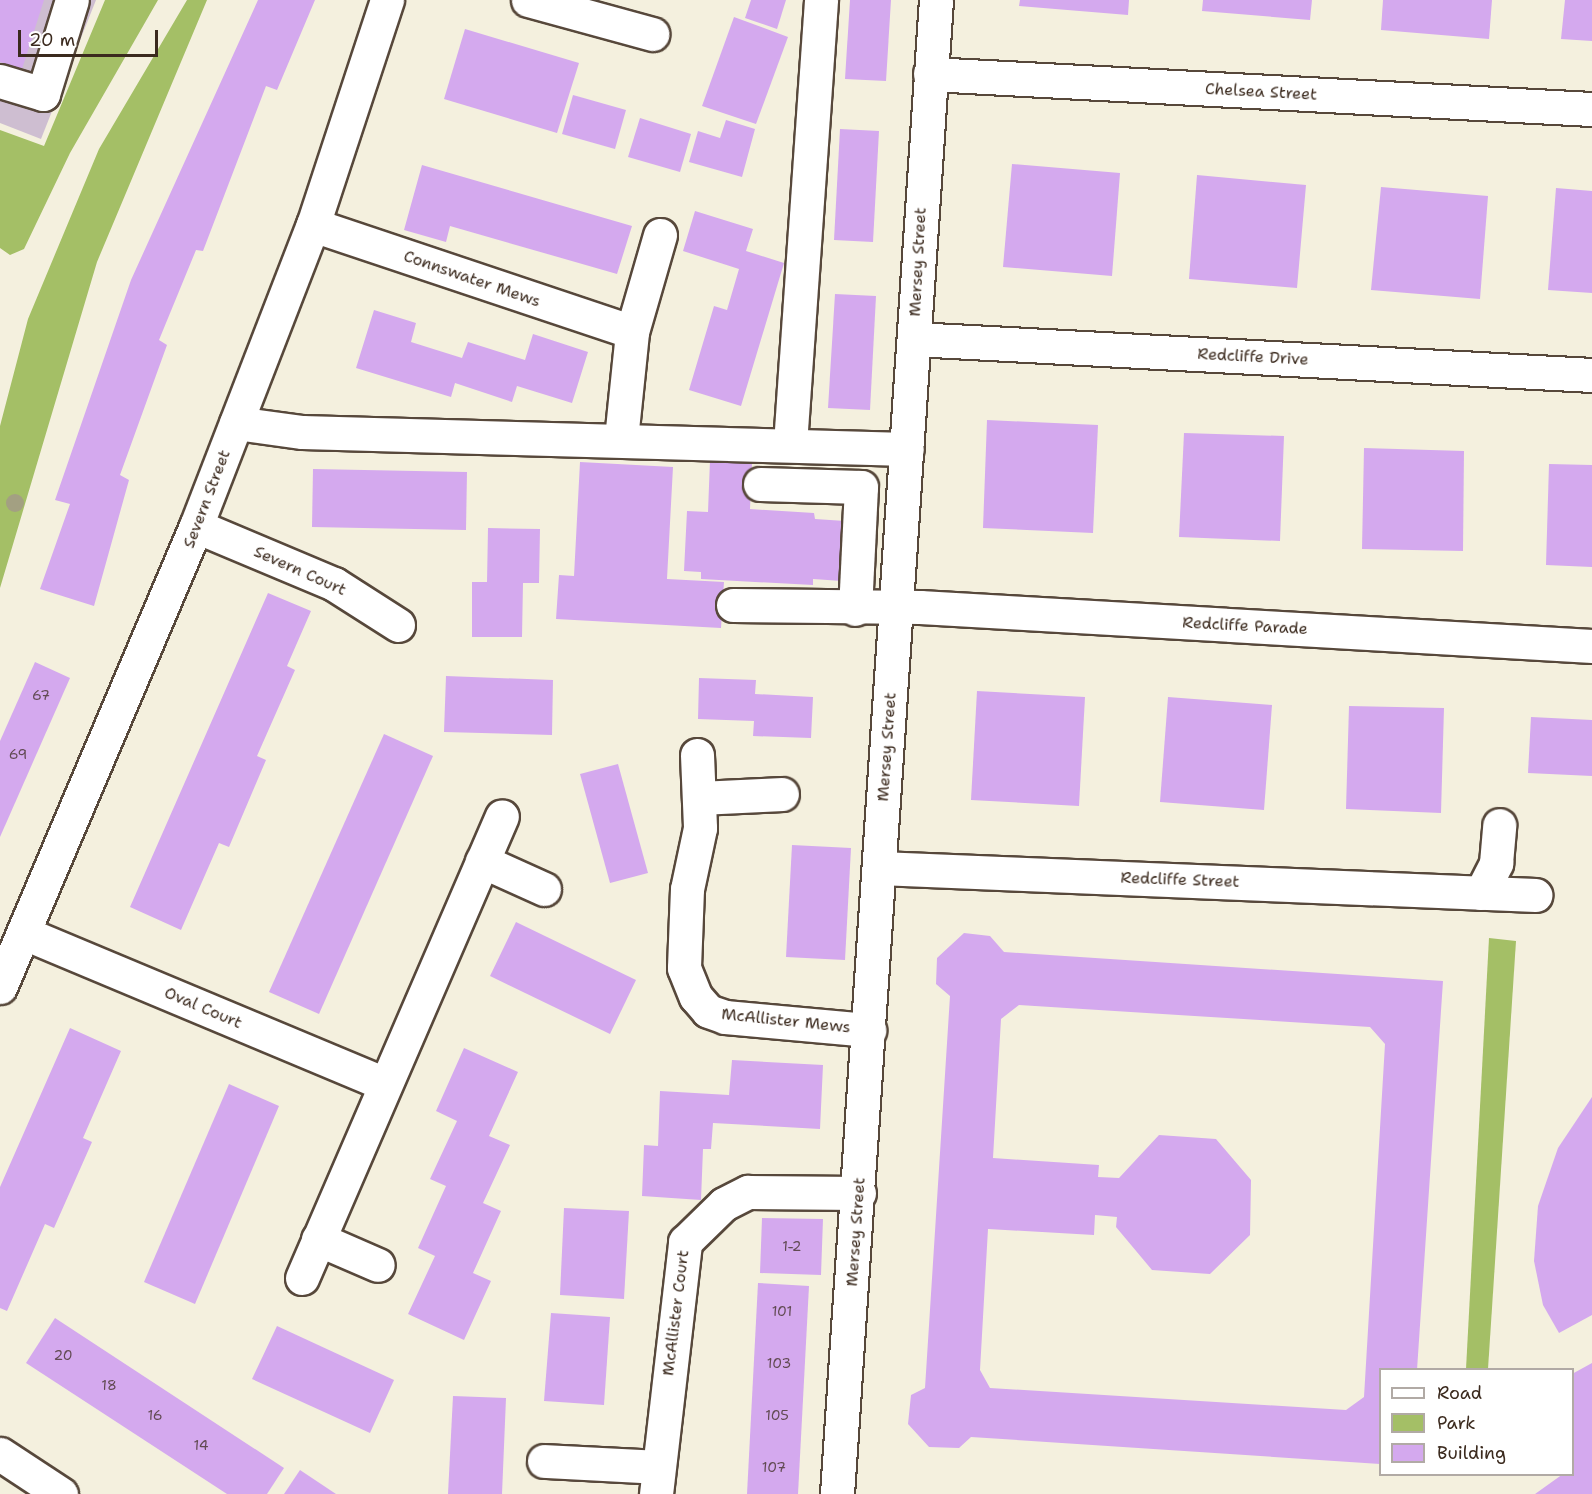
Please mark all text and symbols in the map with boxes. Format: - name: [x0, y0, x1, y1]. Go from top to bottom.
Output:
- scale bar: [21, 18, 160, 56]
- text: 20 m: [29, 28, 75, 52]
- street label: Chelsea Street: [1205, 79, 1317, 105]
- street label: Mersey Street: [906, 207, 930, 317]
- street label: Connswater Mews: [401, 247, 543, 311]
- street label: Redcliffe Drive: [1197, 345, 1309, 369]
- street label: Severn Street: [179, 447, 235, 551]
- street label: Severn Court: [251, 542, 349, 600]
- street label: Redcliffe Parade: [1182, 613, 1308, 639]
- house number: 67: [32, 687, 50, 703]
- street label: Mersey Street: [874, 692, 900, 802]
- house number: 69: [9, 746, 27, 762]
- street label: Redcliffe Street: [1120, 868, 1240, 892]
- street label: Oval Court: [161, 983, 245, 1033]
- street label: McAllister Mews: [720, 1005, 852, 1037]
- street label: Mersey Street: [843, 1177, 869, 1287]
- house number: 1-2: [782, 1238, 802, 1254]
- street label: McAllister Court: [659, 1249, 693, 1377]
- house number: 101: [772, 1303, 792, 1319]
- house number: 20: [53, 1347, 73, 1363]
- house number: 103: [767, 1355, 791, 1371]
- legend: [1379, 1368, 1574, 1476]
- house number: 18: [101, 1377, 117, 1393]
- text: Road: [1437, 1381, 1482, 1405]
- house number: 16: [147, 1407, 163, 1423]
- house number: 105: [765, 1407, 789, 1423]
- text: Park: [1437, 1411, 1476, 1435]
- house number: 14: [193, 1437, 209, 1453]
- text: Building: [1437, 1441, 1506, 1465]
- house number: 107: [762, 1459, 786, 1475]

